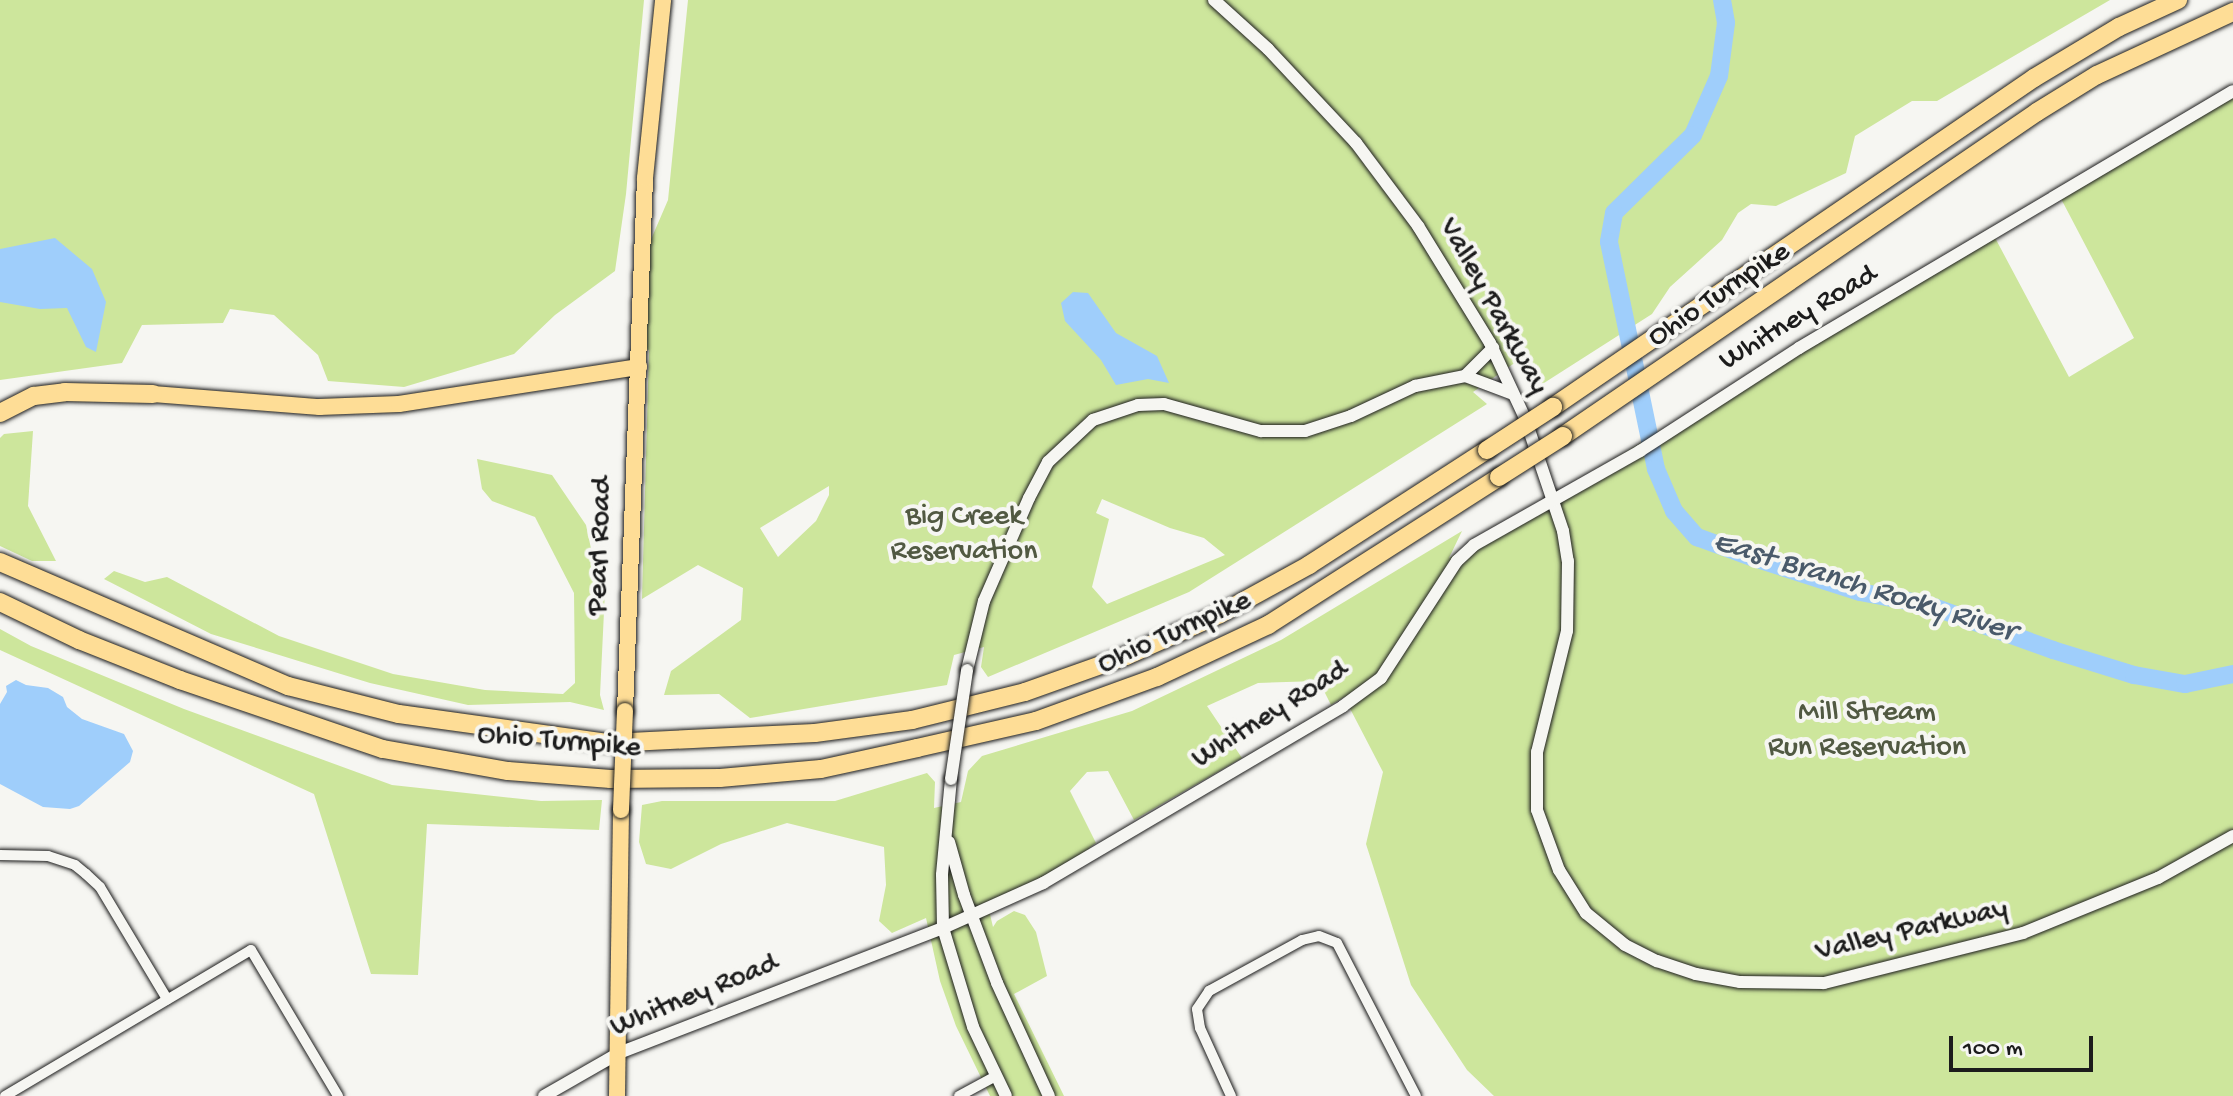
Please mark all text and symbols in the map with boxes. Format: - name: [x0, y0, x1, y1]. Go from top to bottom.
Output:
- street label: Valley Parkway: [1429, 213, 1555, 401]
- street label: Ohio Turnpike: [1642, 235, 1798, 357]
- street label: Whitney Road: [1714, 258, 1884, 380]
- street label: Pearl Road: [582, 476, 622, 616]
- park label: Big Creek Reservation: [891, 500, 1037, 570]
- water label: East Branch Rocky River: [1708, 524, 2020, 652]
- street label: Ohio Turnpike: [1093, 584, 1257, 684]
- street label: Whitney Road: [1186, 654, 1356, 778]
- park label: Mill Stream Run Reservation: [1768, 696, 1966, 766]
- street label: Ohio Turnpike: [476, 718, 642, 768]
- street label: Valley Parkway: [1813, 892, 2011, 972]
- street label: Whitney Road: [606, 947, 784, 1047]
- scale bar: [1953, 1020, 2097, 1070]
- text: 100 m: [1963, 1035, 2023, 1064]

